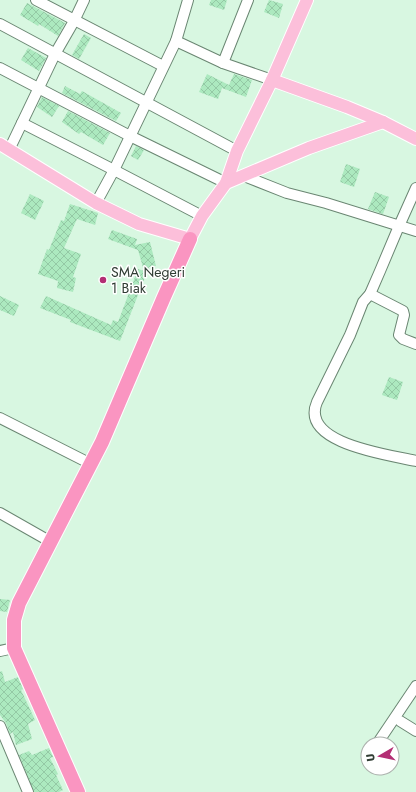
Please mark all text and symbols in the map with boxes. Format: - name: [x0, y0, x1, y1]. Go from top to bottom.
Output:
- place label: SMA Negeri 1 Biak: [111, 262, 185, 298]
- marker: SMA Negeri 1 Biak: [98, 275, 108, 285]
- north arrow: [360, 736, 400, 776]
- text: U: [362, 753, 379, 763]

